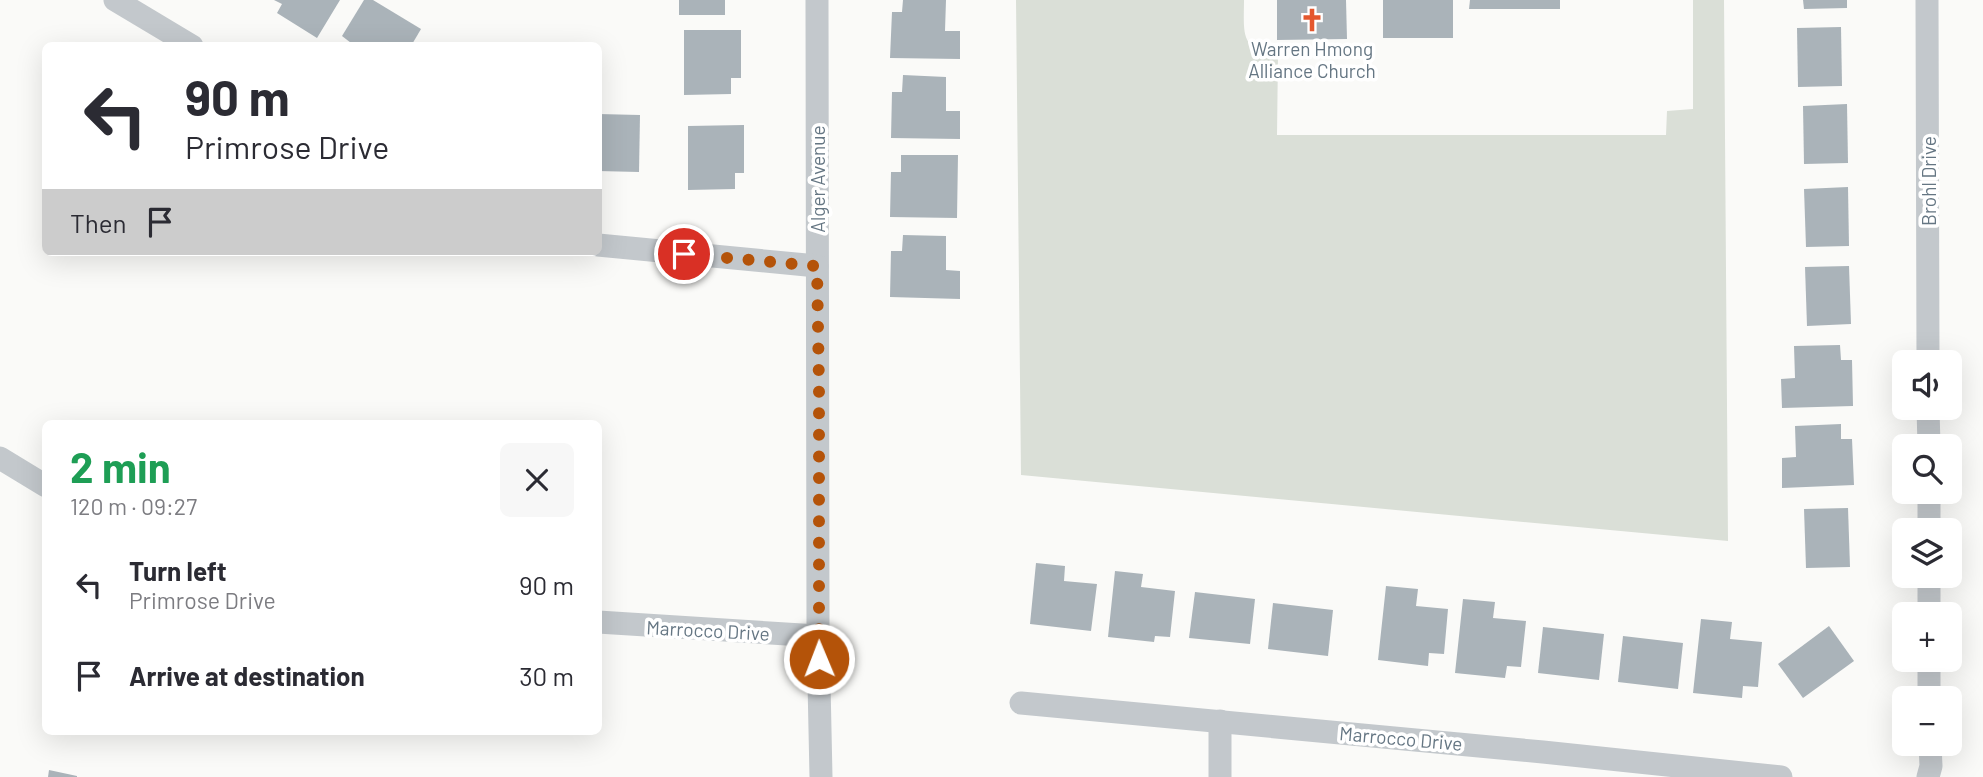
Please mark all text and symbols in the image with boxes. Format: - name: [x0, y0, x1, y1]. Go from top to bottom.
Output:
- church icon: Warren Hmong Alliance Church: [1298, 6, 1326, 34]
- place label: Warren Hmong Alliance Church: [1248, 37, 1376, 82]
- text: 90 m: [185, 67, 290, 126]
- icon: left: [70, 70, 161, 161]
- street label: Alger Avenue: [806, 125, 829, 233]
- text: Primrose Drive: [185, 127, 389, 165]
- street label: Brohl Drive: [1917, 136, 1940, 226]
- icon: arrive: [141, 203, 179, 241]
- text: Then: [70, 207, 127, 238]
- pin: [654, 224, 714, 284]
- icon: arrive: [665, 235, 703, 273]
- map controls: [1892, 350, 1962, 756]
- button: sound: [1892, 350, 1962, 420]
- button: search: [1892, 434, 1962, 504]
- text: 2 min: [70, 441, 171, 491]
- button: close: [500, 443, 574, 517]
- text: 120 m · 09:27: [70, 492, 197, 520]
- button: layers: [1892, 518, 1962, 588]
- text: Turn left: [129, 555, 227, 586]
- icon: left: [70, 566, 108, 604]
- text: 90 m: [519, 569, 574, 600]
- text: Primrose Drive: [129, 586, 276, 614]
- button: +: [1892, 602, 1962, 672]
- street label: Marrocco Drive: [646, 615, 770, 645]
- position arrow: [782, 622, 856, 696]
- icon: arrive: [70, 657, 108, 695]
- text: Arrive at destination: [129, 660, 365, 691]
- text: 30 m: [519, 660, 574, 691]
- button: −: [1892, 686, 1962, 756]
- street label: Marrocco Drive: [1338, 721, 1464, 755]

